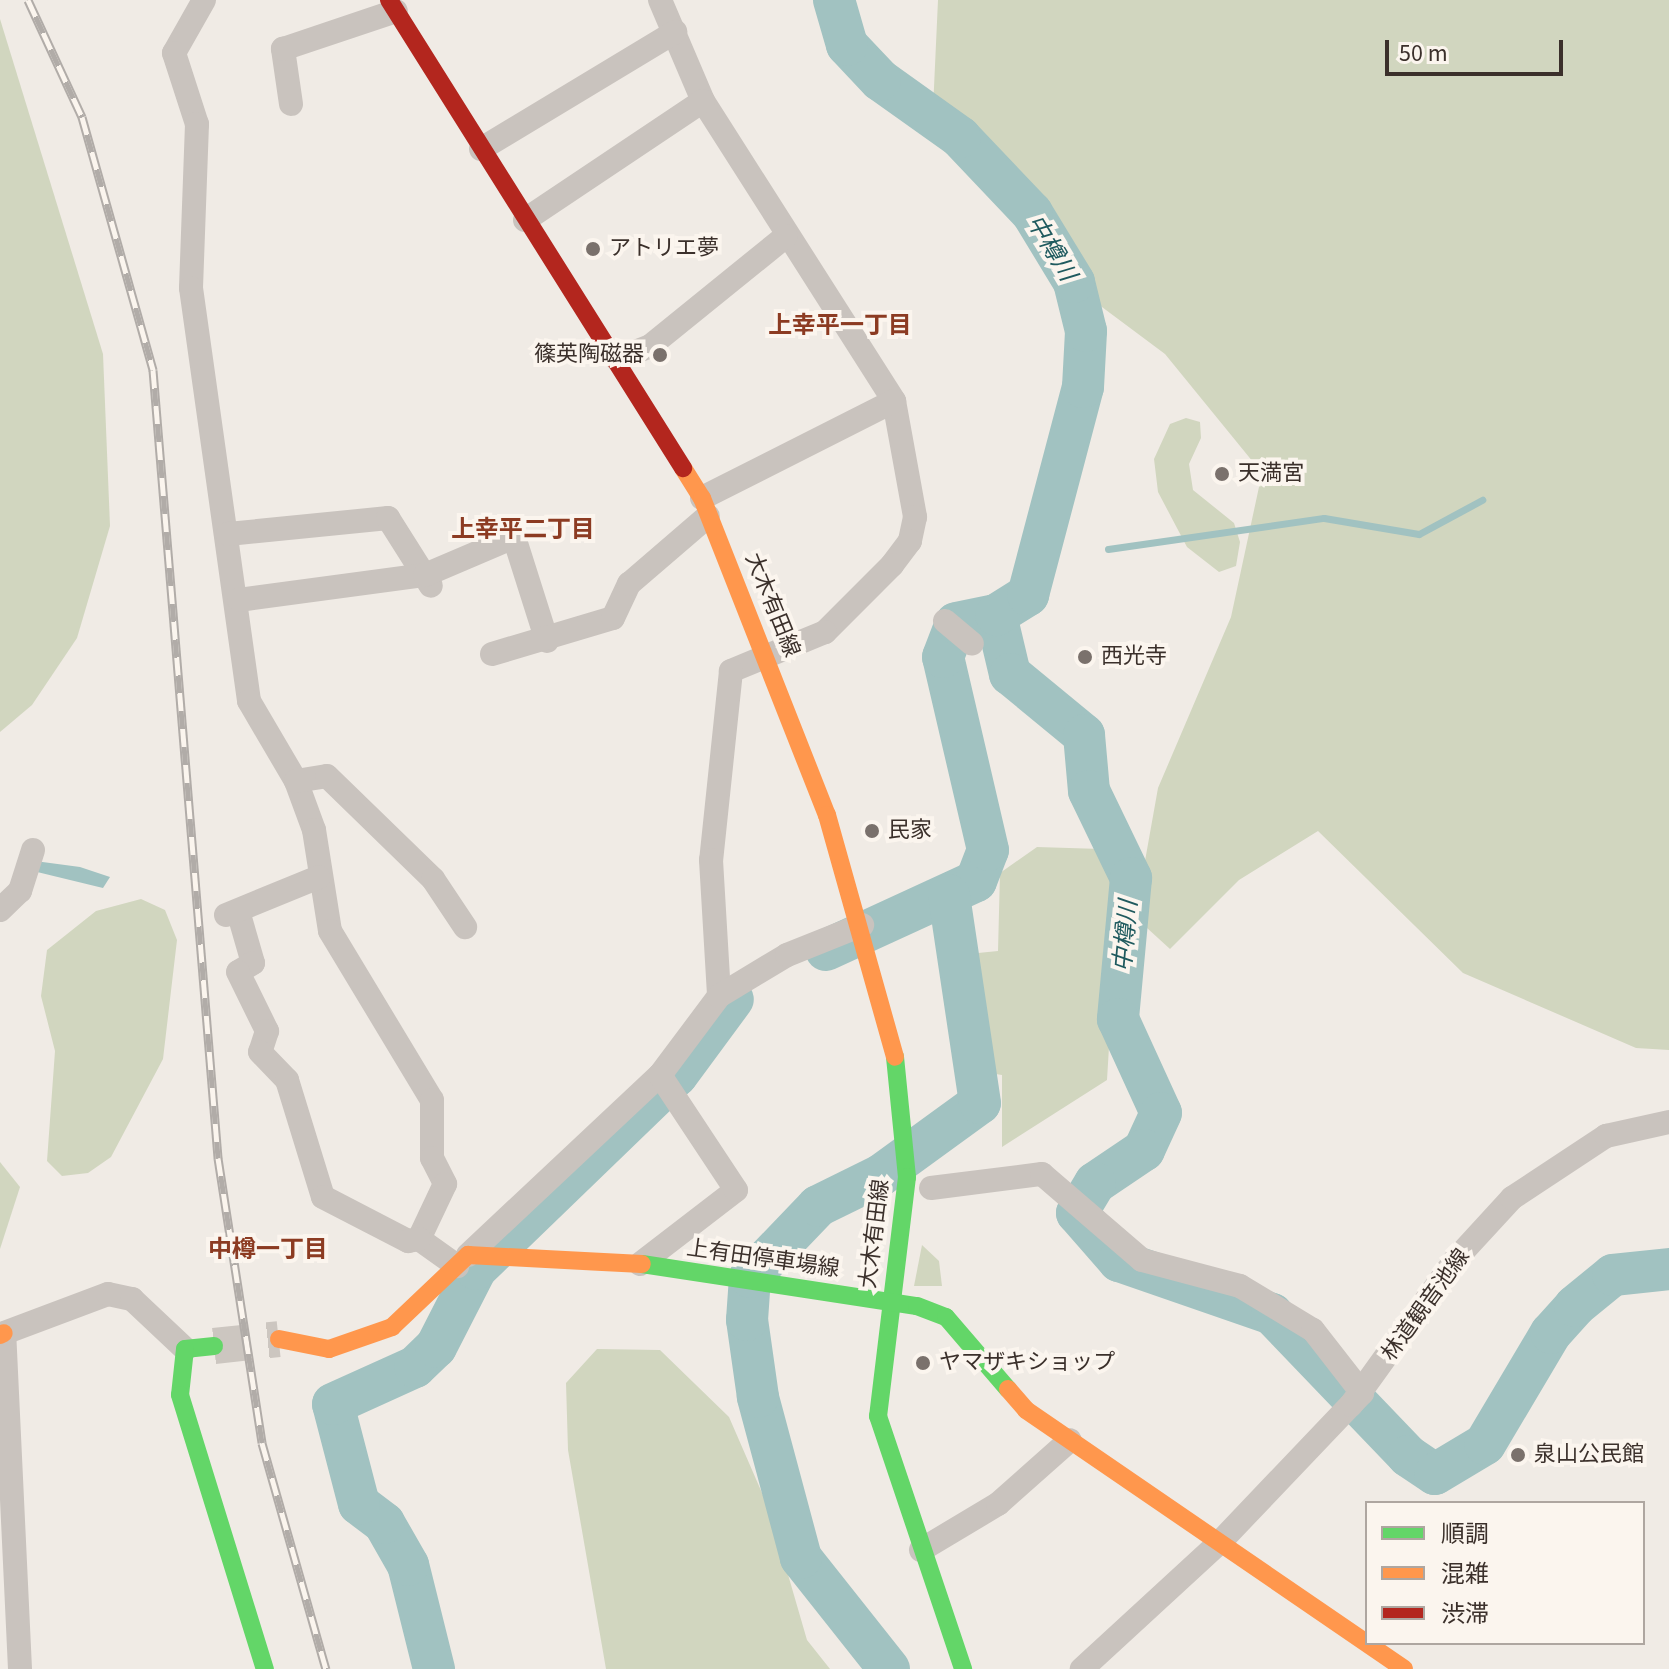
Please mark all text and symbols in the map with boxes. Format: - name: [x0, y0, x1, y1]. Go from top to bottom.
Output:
- scale bar: [1389, 24, 1567, 74]
- text: 50 m: [1399, 36, 1448, 71]
- water label: 中樽川: [1020, 210, 1082, 286]
- place label: アトリエ夢: [609, 236, 719, 262]
- marker: アトリエ夢: [584, 240, 602, 258]
- district label: 上幸平一丁目: [768, 312, 912, 340]
- place label: 篠英陶磁器: [534, 342, 644, 368]
- marker: 篠英陶磁器: [651, 346, 669, 364]
- place label: 天満宮: [1238, 461, 1304, 487]
- marker: 天満宮: [1213, 465, 1231, 483]
- district label: 上幸平二丁目: [451, 516, 595, 544]
- street label: 大木有田線: [739, 549, 805, 661]
- place label: 西光寺: [1101, 644, 1167, 670]
- marker: 西光寺: [1076, 648, 1094, 666]
- place label: 民家: [888, 818, 932, 844]
- marker: 民家: [863, 822, 881, 840]
- water label: 中樽川: [1109, 899, 1143, 973]
- street label: 大木有田線: [855, 1178, 895, 1290]
- street label: 上有田停車場線: [685, 1235, 841, 1283]
- district label: 中樽一丁目: [208, 1236, 328, 1264]
- street label: 林道観音池線: [1377, 1244, 1475, 1366]
- place label: ヤマザキショップ: [939, 1350, 1115, 1376]
- marker: ヤマザキショップ: [914, 1354, 932, 1372]
- place label: 泉山公民館: [1534, 1442, 1644, 1468]
- marker: 泉山公民館: [1509, 1446, 1527, 1464]
- legend: [1365, 1501, 1645, 1645]
- text: 順調: [1441, 1517, 1489, 1552]
- text: 混雑: [1441, 1557, 1489, 1592]
- text: 渋滞: [1441, 1597, 1489, 1632]

